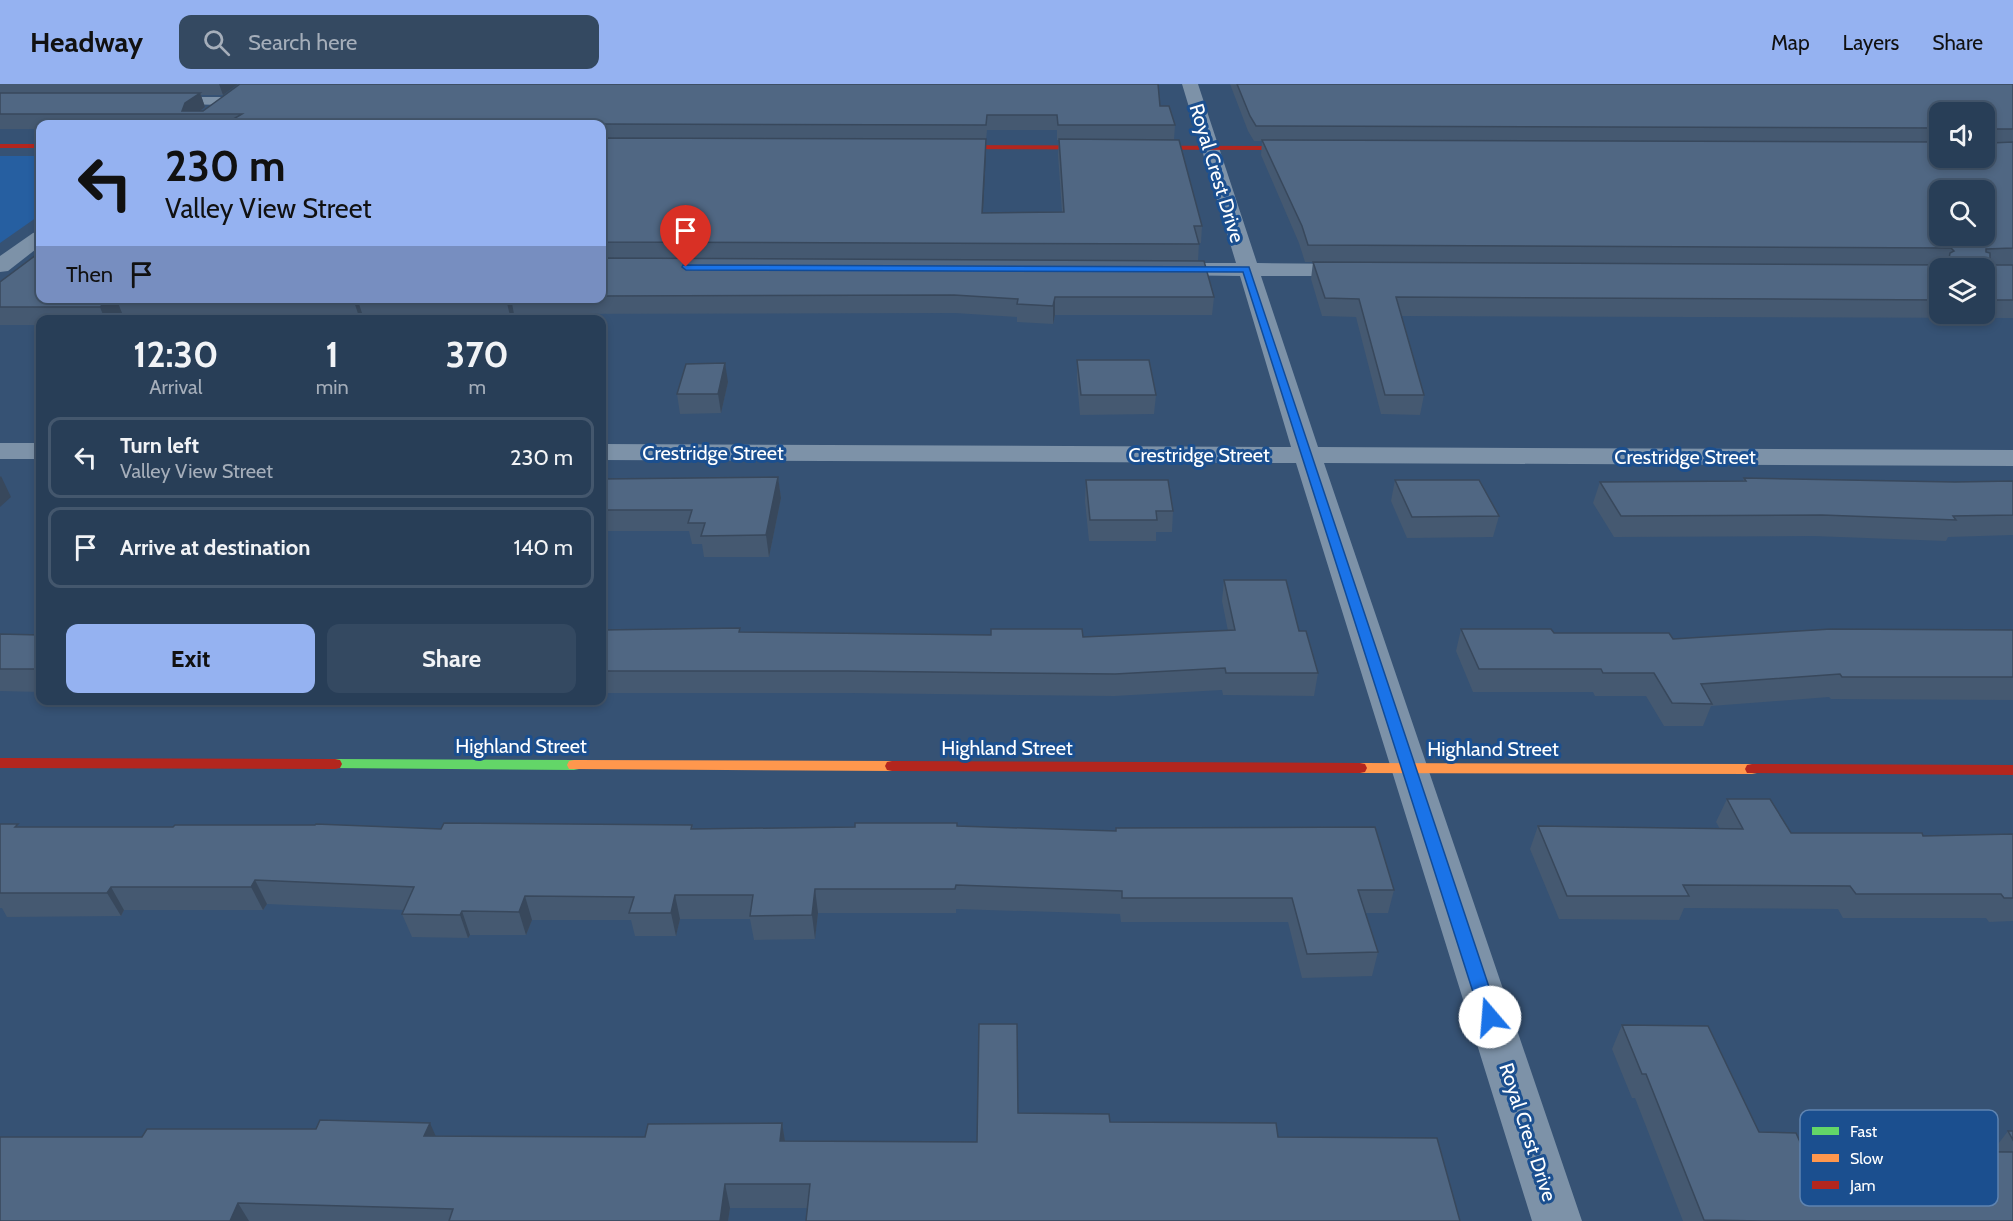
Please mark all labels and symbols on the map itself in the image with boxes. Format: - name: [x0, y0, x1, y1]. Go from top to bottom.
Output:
- street label: Royal Crest Drive: [1184, 101, 1250, 245]
- pin: [660, 205, 711, 267]
- street label: Crestridge Street: [642, 441, 784, 465]
- street label: Crestridge Street: [1128, 443, 1270, 467]
- street label: Crestridge Street: [1614, 445, 1756, 469]
- street label: Highland Street: [455, 734, 587, 758]
- street label: Highland Street: [941, 736, 1073, 760]
- street label: Highland Street: [1427, 737, 1559, 761]
- position arrow: [1458, 985, 1522, 1049]
- street label: Royal Crest Drive: [1494, 1060, 1562, 1204]
- legend: [1800, 1110, 1998, 1206]
- text: Fast: [1850, 1122, 1878, 1141]
- text: Slow: [1850, 1149, 1884, 1168]
- text: Jam: [1849, 1176, 1876, 1195]

